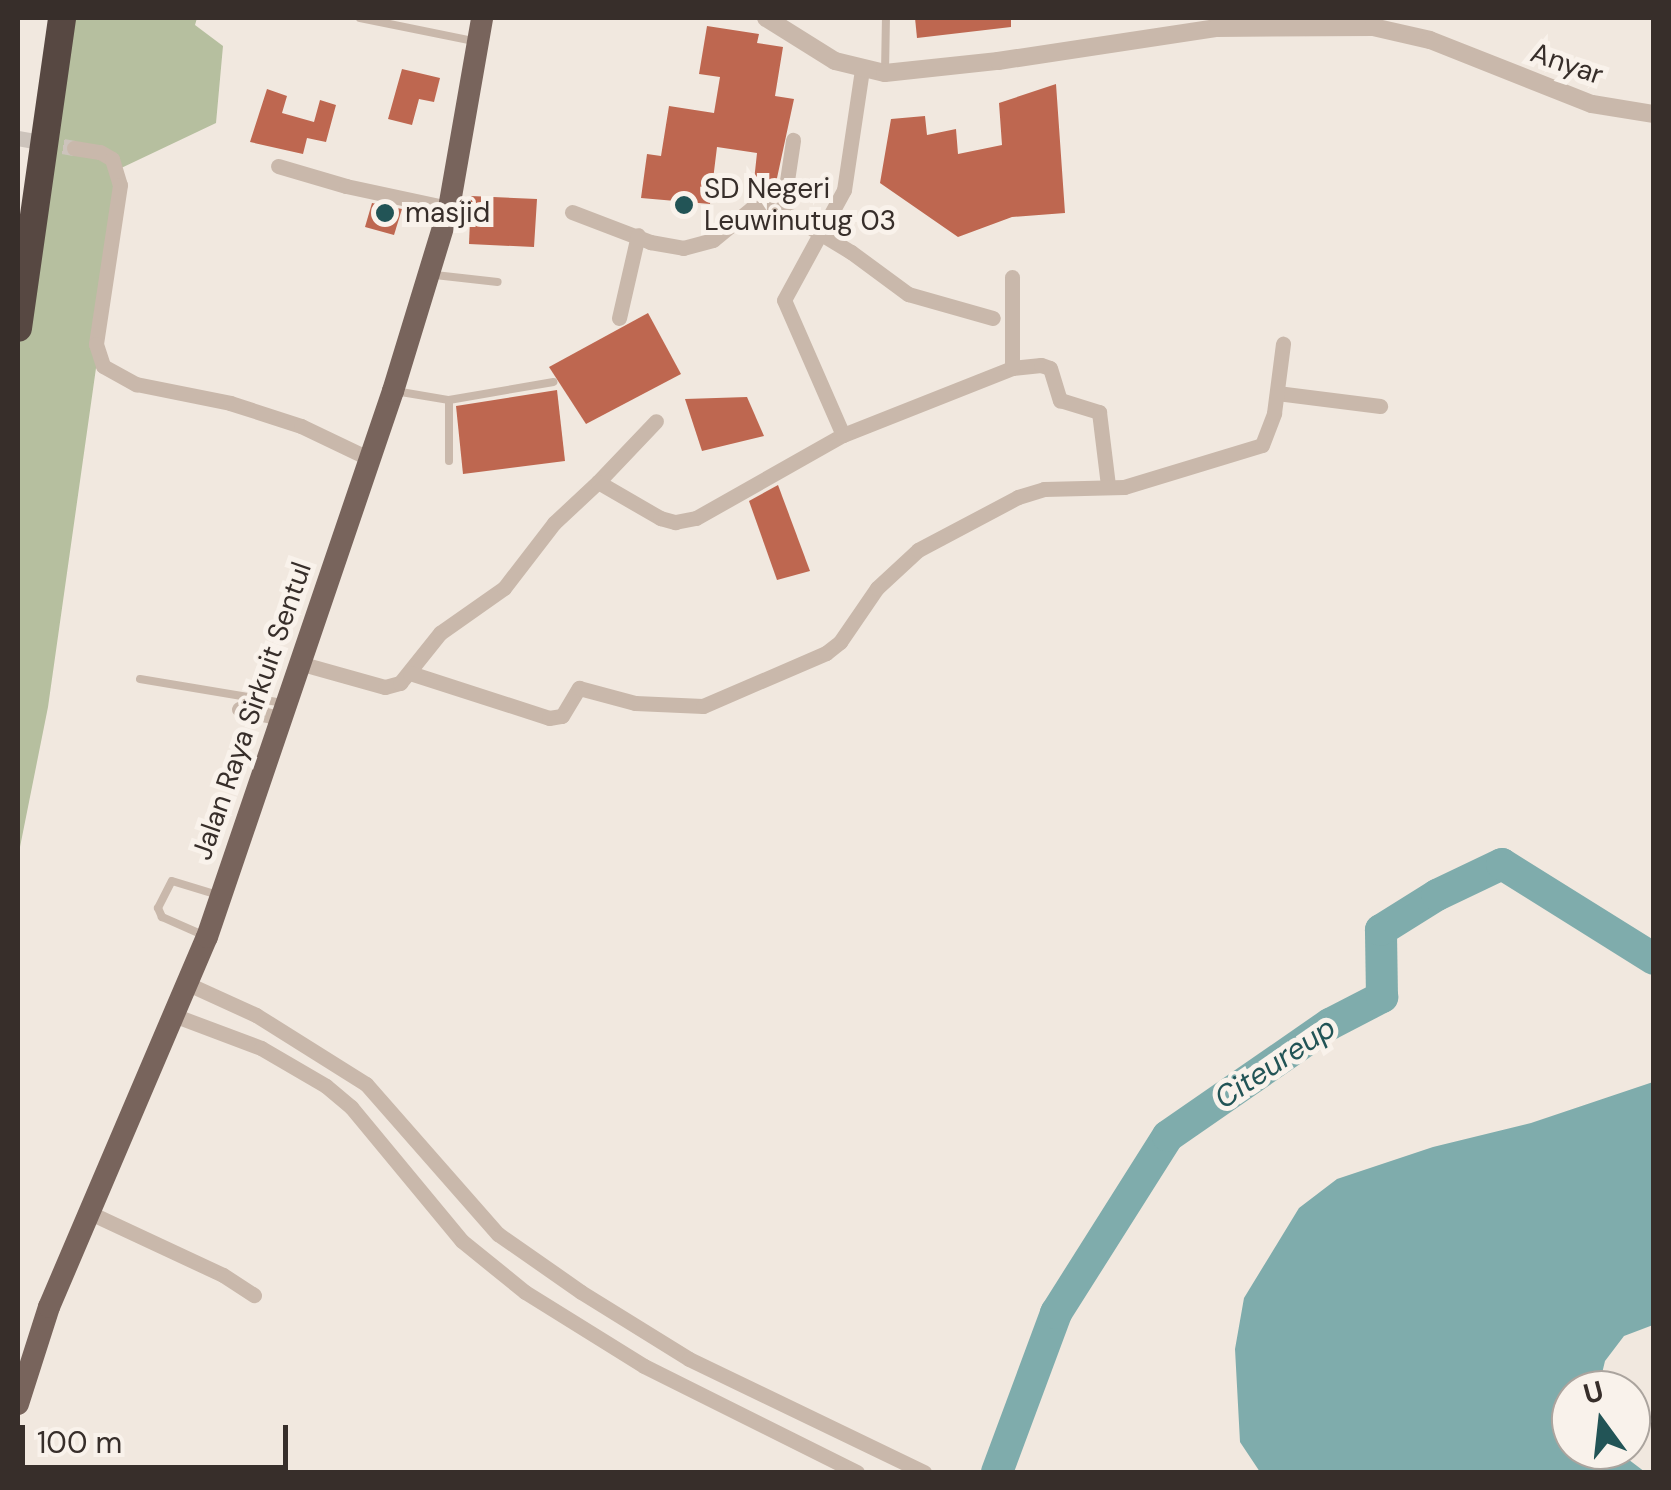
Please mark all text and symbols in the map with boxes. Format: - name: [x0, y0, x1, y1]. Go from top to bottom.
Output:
- street label: Anyar: [1526, 36, 1608, 92]
- place label: SD Negeri Leuwinutug 03: [704, 172, 896, 238]
- marker: SD Negeri Leuwinutug 03: [673, 194, 695, 216]
- place label: masjid: [405, 196, 490, 230]
- marker: masjid: [374, 202, 396, 224]
- street label: Jalan Raya Sirkuit Sentul: [185, 558, 319, 864]
- water label: Citeureup: [1208, 1009, 1342, 1117]
- north arrow: [1551, 1370, 1651, 1470]
- text: U: [1580, 1372, 1608, 1413]
- scale bar: [25, 1405, 292, 1467]
- text: 100 m: [37, 1423, 122, 1462]

